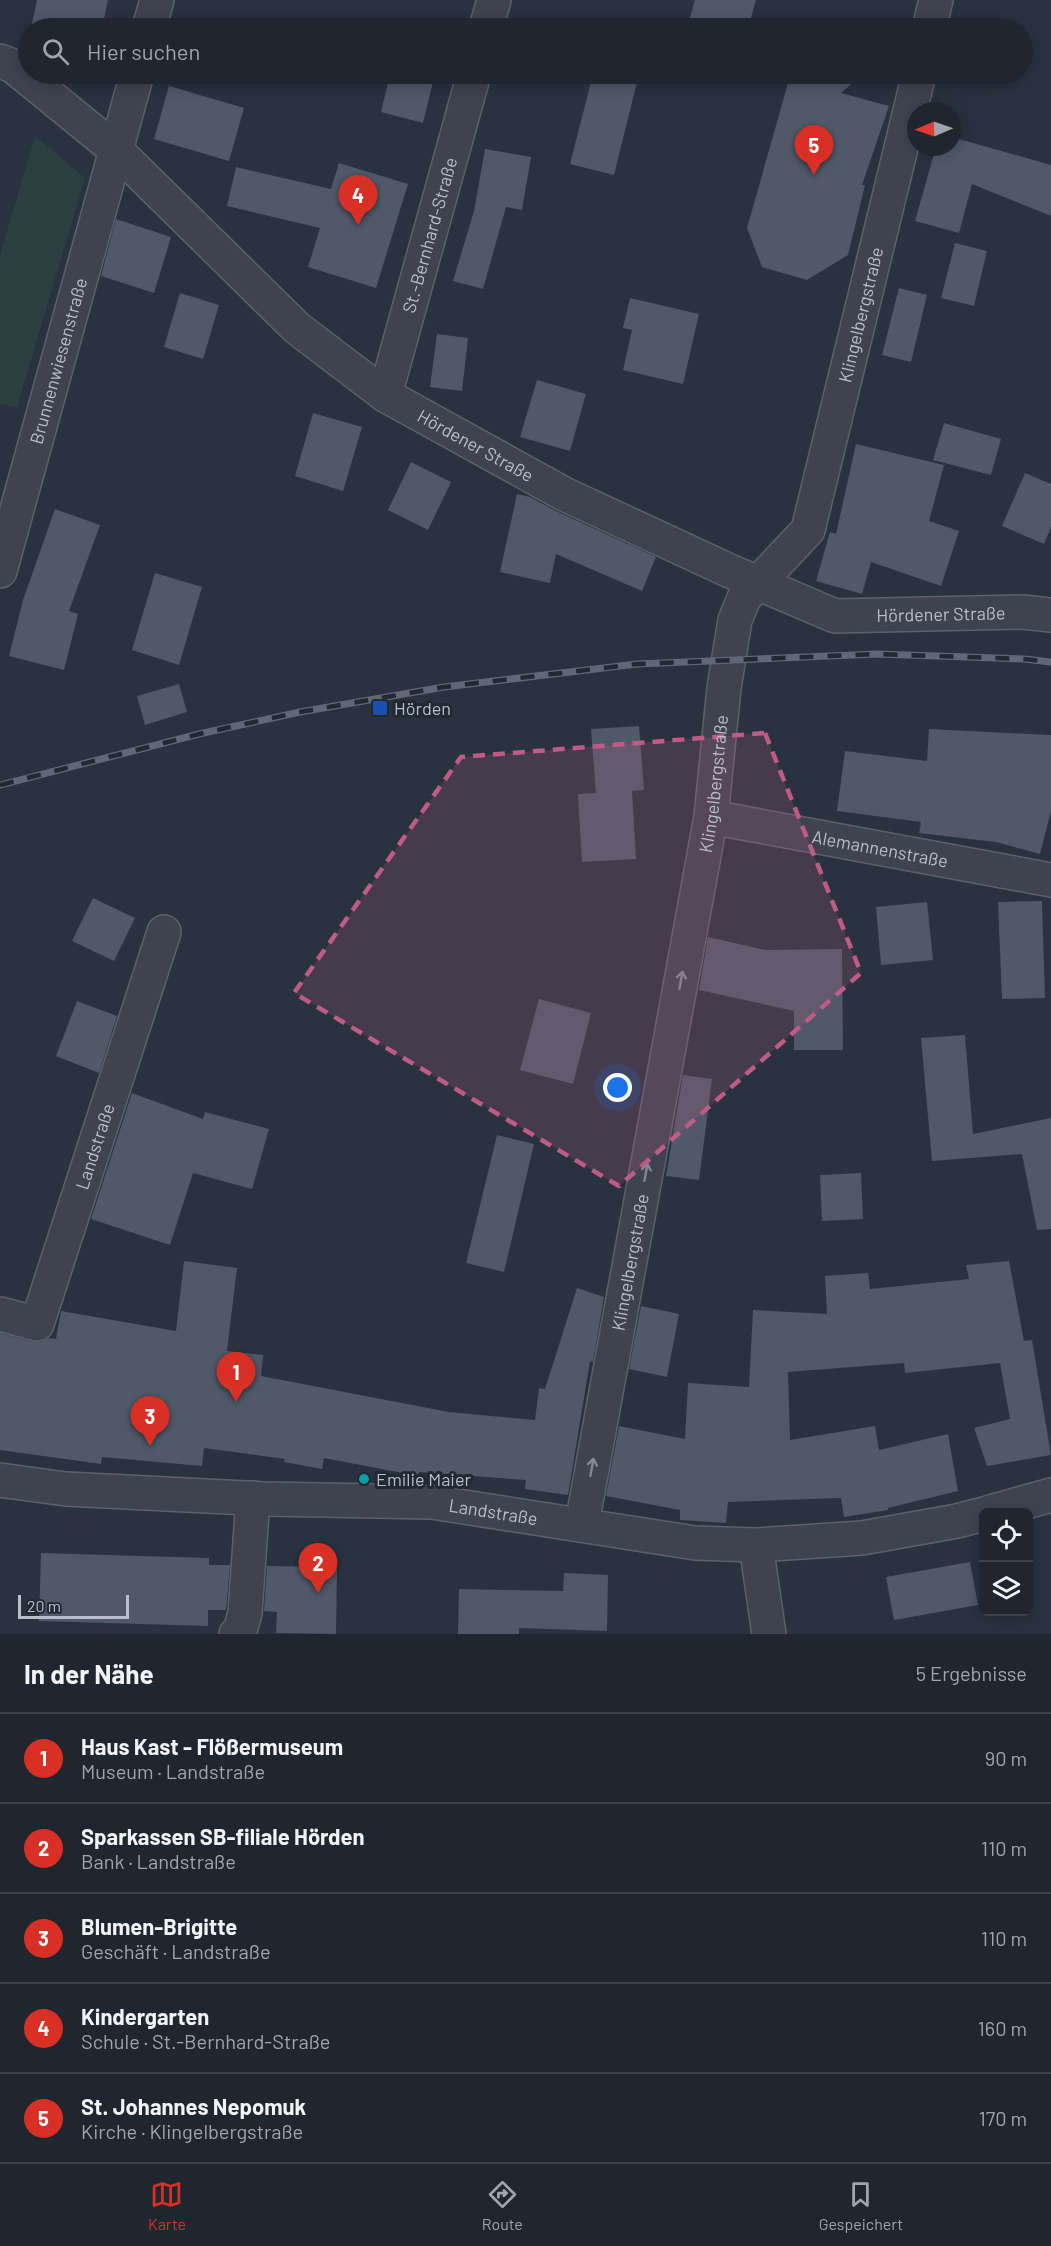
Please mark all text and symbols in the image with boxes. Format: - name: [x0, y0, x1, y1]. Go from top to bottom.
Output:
- search box: [18, 18, 1033, 84]
- icon: search: [39, 35, 72, 68]
- text: Hier suchen: [87, 38, 200, 64]
- north arrow: [907, 102, 961, 156]
- pin: 5: [794, 126, 834, 175]
- street label: St.-Bernhard-Straße: [397, 155, 461, 315]
- pin: 4: [338, 176, 378, 225]
- street label: Klingelbergstraße: [833, 245, 888, 385]
- street label: Brunnenwiesenstraße: [25, 275, 91, 446]
- street label: Hördener Straße: [414, 404, 538, 486]
- street label: Hördener Straße: [876, 601, 1006, 626]
- place label: Hörden: [394, 697, 451, 719]
- marker: Hörden: [371, 699, 389, 717]
- street label: Klingelbergstraße: [694, 714, 732, 854]
- street label: Alemannenstraße: [810, 825, 950, 872]
- one-way arrow: [676, 970, 687, 990]
- your location: [603, 1073, 632, 1102]
- street label: Landstraße: [70, 1100, 119, 1192]
- one-way arrow: [641, 1162, 652, 1182]
- street label: Klingelbergstraße: [606, 1192, 653, 1332]
- pin: 1: [216, 1352, 256, 1402]
- pin: 3: [130, 1396, 170, 1446]
- one-way arrow: [587, 1457, 598, 1477]
- place label: Emilie Maier: [376, 1468, 472, 1490]
- marker: Emilie Maier: [357, 1472, 371, 1486]
- street label: Landstraße: [447, 1494, 539, 1529]
- map controls: [979, 1508, 1033, 1616]
- button: locate: [979, 1508, 1033, 1562]
- pin: 2: [298, 1544, 338, 1593]
- button: layers: [979, 1562, 1033, 1616]
- scale bar: [18, 1592, 129, 1620]
- text: 20 m: [27, 1596, 61, 1615]
- text: In der Nähe: [24, 1658, 154, 1689]
- text: 5 Ergebnisse: [916, 1661, 1027, 1685]
- text: Haus Kast - Flößermuseum: [81, 1733, 343, 1759]
- text: 1: [40, 1746, 47, 1770]
- text: 90 m: [985, 1746, 1027, 1770]
- text: Museum · Landstraße: [81, 1759, 265, 1783]
- text: Sparkassen SB-filiale Hörden: [81, 1823, 365, 1849]
- text: 2: [38, 1836, 49, 1860]
- text: 110 m: [981, 1836, 1027, 1860]
- text: Bank · Landstraße: [81, 1849, 236, 1873]
- text: Blumen-Brigitte: [81, 1913, 237, 1939]
- text: 3: [38, 1926, 49, 1950]
- text: 110 m: [981, 1926, 1027, 1950]
- text: Geschäft · Landstraße: [81, 1939, 271, 1963]
- text: Kindergarten: [81, 2003, 209, 2029]
- text: 4: [37, 2016, 50, 2040]
- text: 160 m: [978, 2016, 1027, 2040]
- text: Schule · St.-Bernhard-Straße: [81, 2029, 330, 2053]
- text: St. Johannes Nepomuk: [81, 2093, 306, 2119]
- text: 5: [38, 2106, 49, 2130]
- text: 170 m: [979, 2106, 1027, 2130]
- text: Kirche · Klingelbergstraße: [81, 2119, 303, 2143]
- tab: Karte: [148, 2178, 186, 2233]
- tab: Route: [482, 2178, 523, 2233]
- tab: Gespeichert: [819, 2178, 903, 2233]

